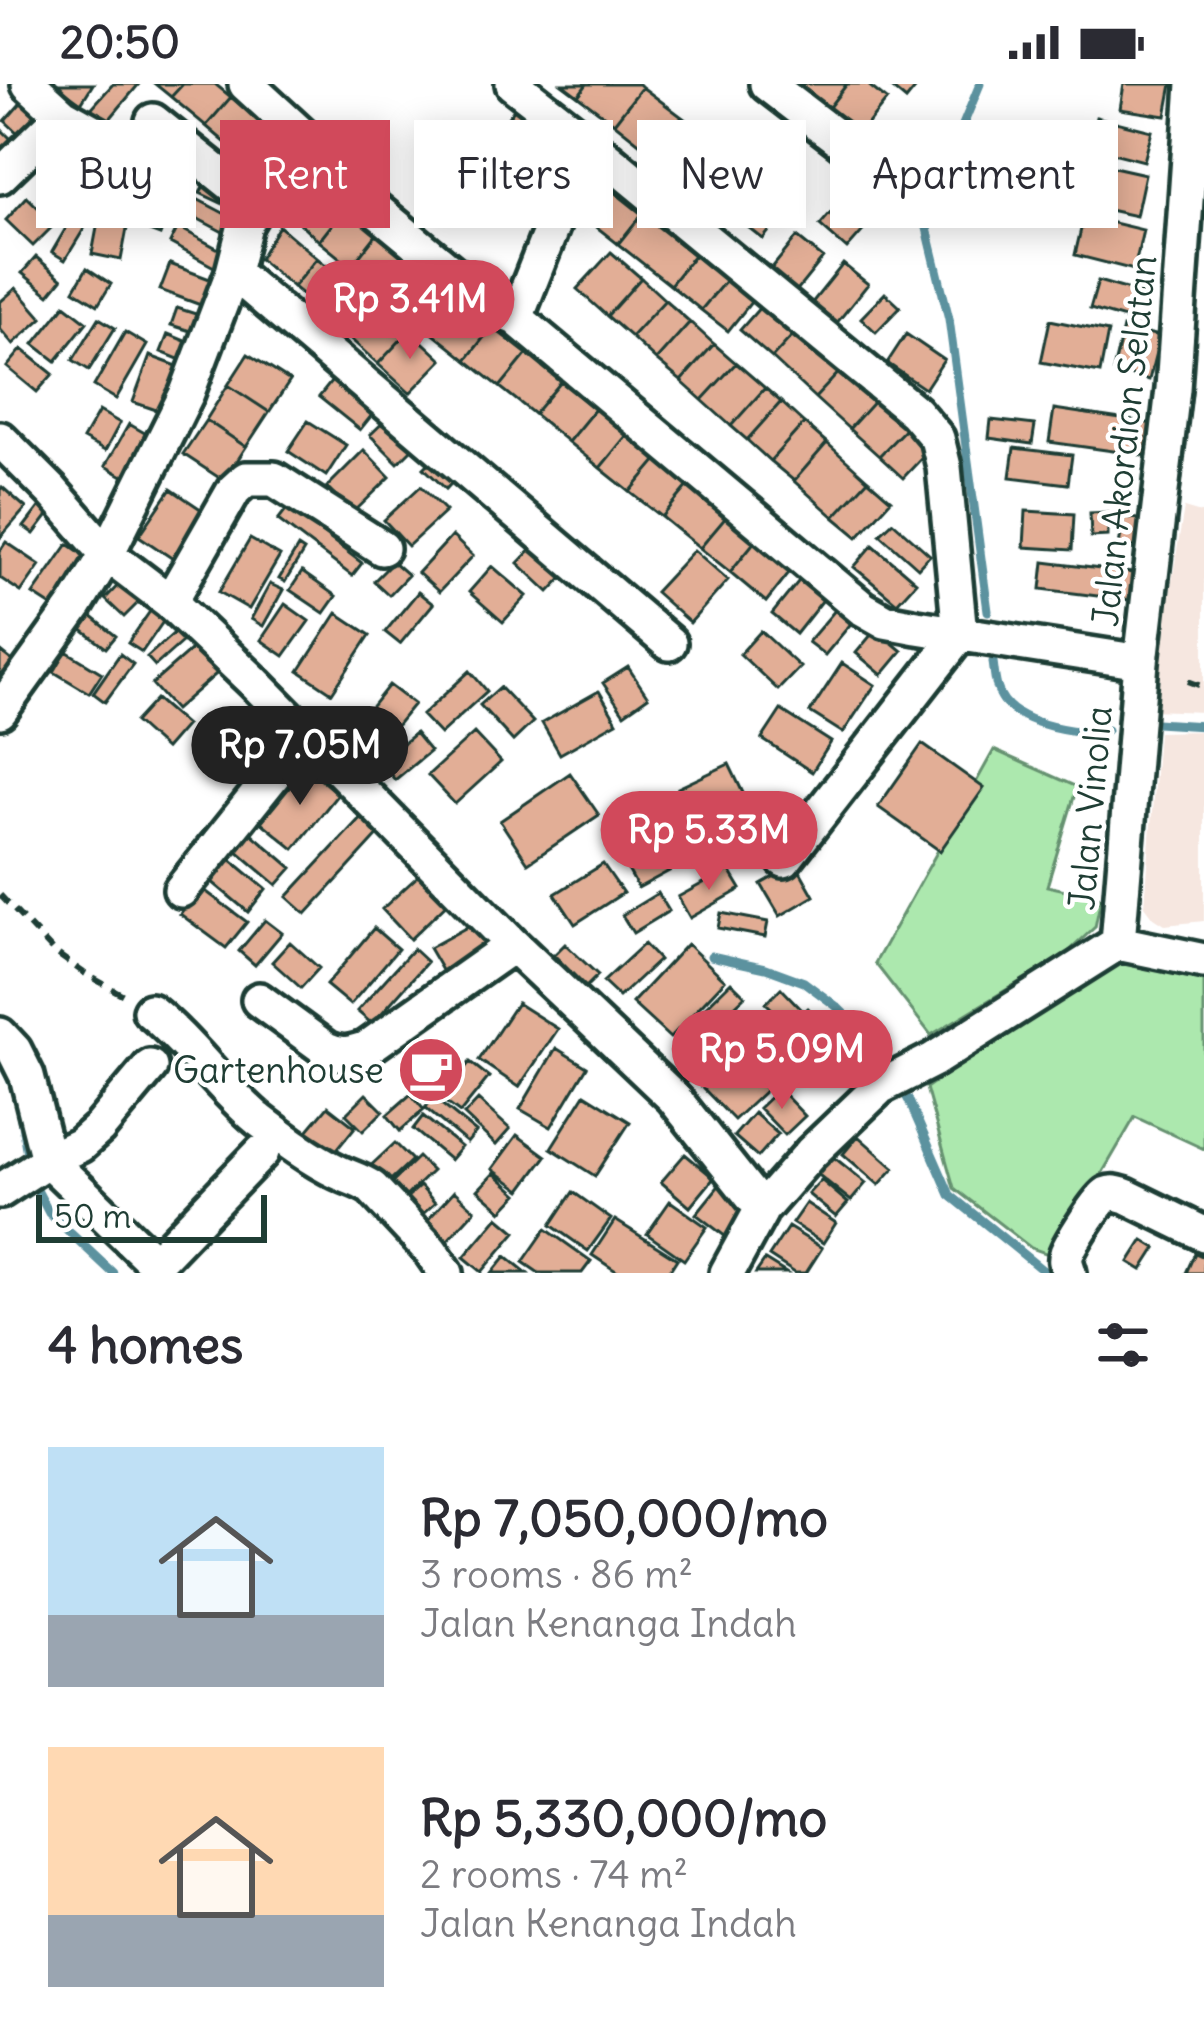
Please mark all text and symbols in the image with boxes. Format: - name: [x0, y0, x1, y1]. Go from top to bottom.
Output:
- text: 20:50: [60, 14, 180, 70]
- chip: Buy: [36, 120, 196, 228]
- chip: Rent: [220, 120, 390, 228]
- chip: Filters: [414, 120, 613, 228]
- chip: New: [637, 120, 806, 228]
- chip: Apartment: [830, 120, 1118, 228]
- street label: Jalan Akordion Selatan: [1083, 253, 1166, 629]
- pin: Rp 3.41M: [286, 260, 534, 362]
- text: Rp 3.41M: [332, 274, 488, 323]
- street label: Jalan Vinolia: [1059, 704, 1122, 912]
- pin: Rp 7.05M: [176, 706, 424, 808]
- text: Rp 7.05M: [218, 720, 382, 769]
- pin: Rp 5.33M: [585, 791, 833, 893]
- text: Rp 5.33M: [628, 805, 790, 854]
- pin: Rp 5.09M: [658, 1010, 906, 1112]
- text: Rp 5.09M: [699, 1024, 865, 1073]
- cafe icon: Gartenhouse: [396, 1035, 466, 1105]
- place label: Gartenhouse: [173, 1048, 384, 1093]
- scale bar: [36, 1189, 267, 1242]
- text: 50 m: [54, 1195, 131, 1237]
- icon: filters: [1090, 1312, 1156, 1378]
- text: 4 homes: [48, 1313, 243, 1377]
- text: Rp 7,050,000/mo: [420, 1486, 828, 1550]
- icon: home: [144, 1495, 288, 1639]
- text: 3 rooms · 86 m²: [420, 1550, 693, 1599]
- text: Jalan Kenanga Indah: [420, 1599, 797, 1648]
- text: Rp 5,330,000/mo: [420, 1786, 827, 1850]
- icon: home: [144, 1795, 288, 1939]
- text: 2 rooms · 74 m²: [420, 1850, 688, 1899]
- text: Jalan Kenanga Indah: [420, 1899, 797, 1948]

